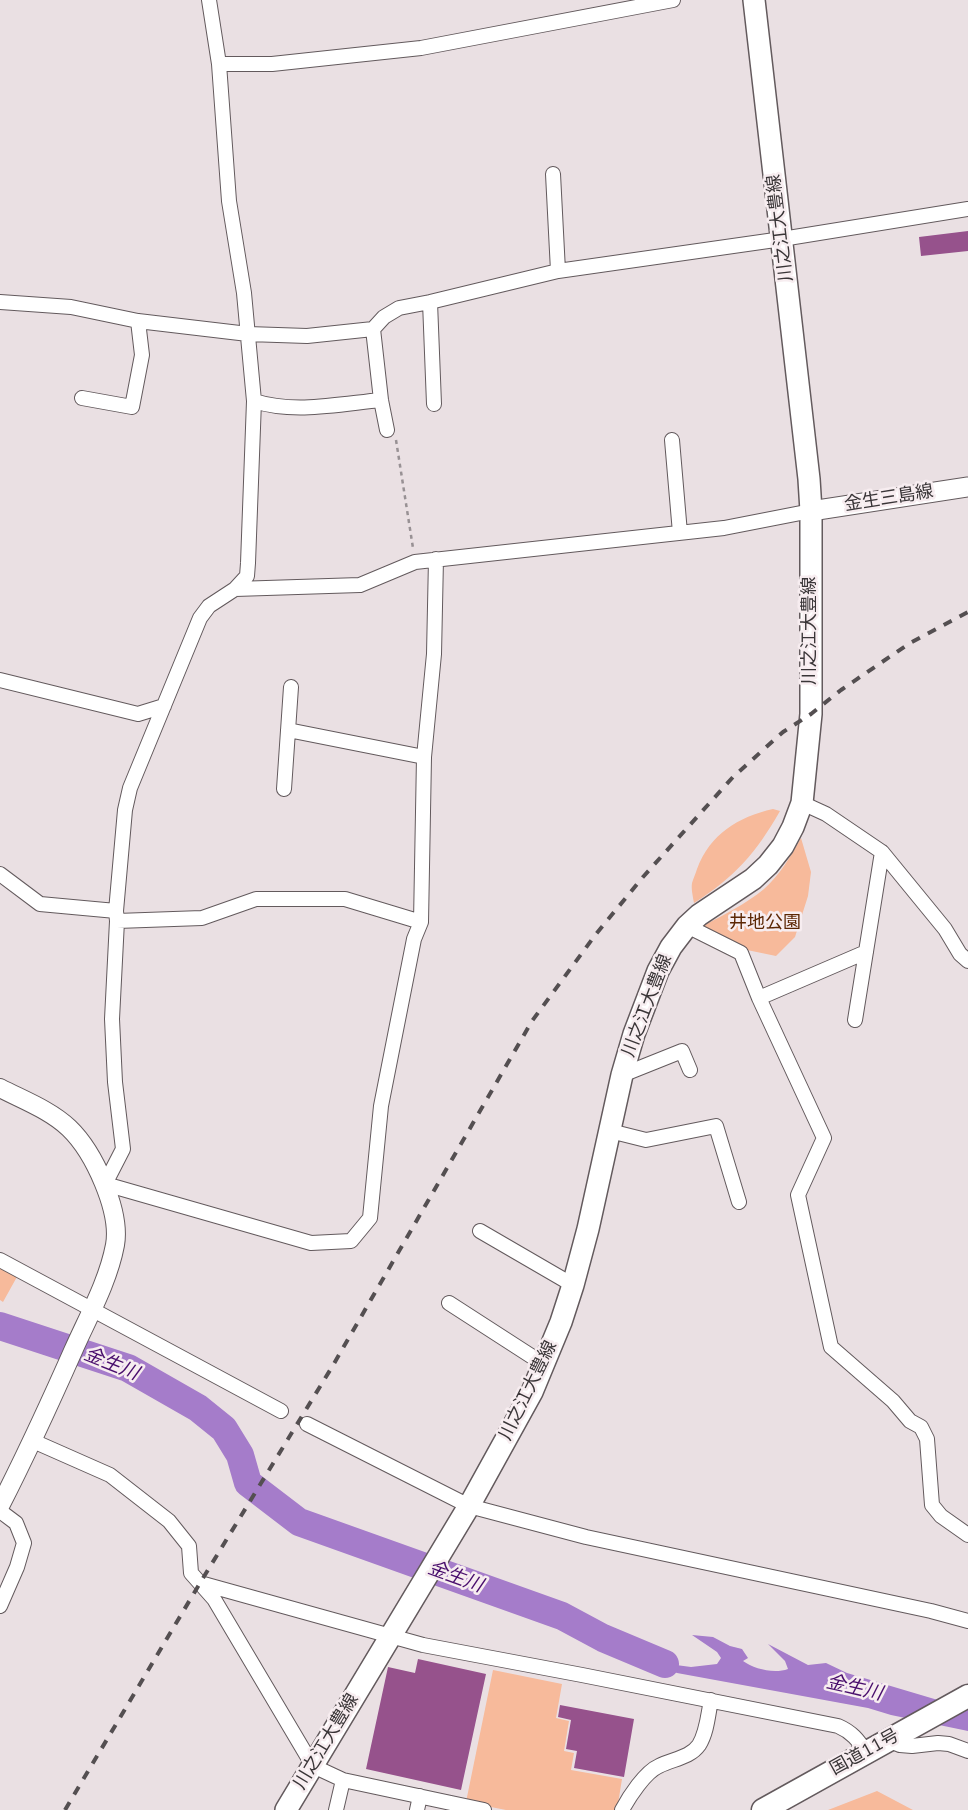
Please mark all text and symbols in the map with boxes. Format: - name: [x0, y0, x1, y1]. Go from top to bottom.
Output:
- street label: 川之江大豊線: [764, 173, 798, 283]
- street label: 金生三島線: [843, 481, 935, 517]
- street label: 川之江大豊線: [800, 577, 822, 685]
- park label: 井地公園: [729, 913, 801, 935]
- street label: 川之江大豊線: [619, 952, 677, 1060]
- street label: 川之江大豊線: [496, 1338, 562, 1444]
- water label: 金生川: [80, 1344, 142, 1386]
- water label: 金生川: [424, 1558, 486, 1598]
- water label: 金生川: [824, 1671, 884, 1707]
- street label: 川之江大豊線: [290, 1690, 364, 1794]
- street label: 国道11号: [827, 1725, 903, 1781]

